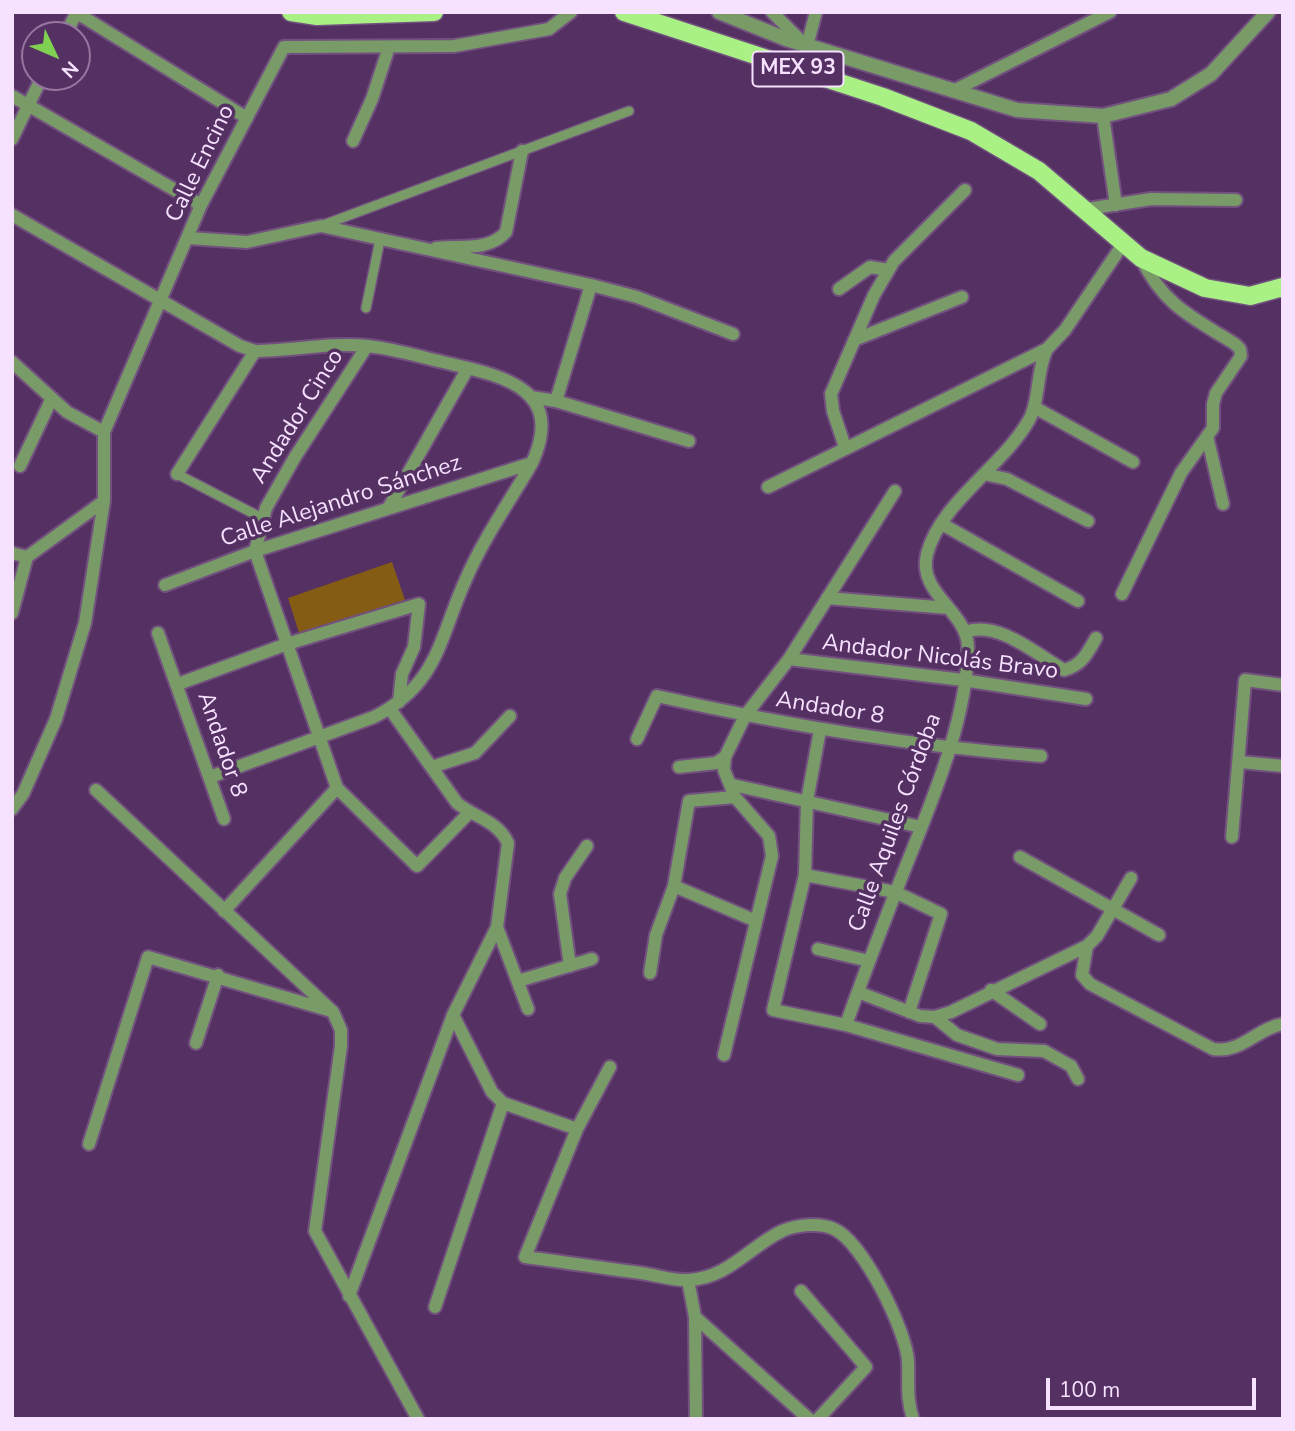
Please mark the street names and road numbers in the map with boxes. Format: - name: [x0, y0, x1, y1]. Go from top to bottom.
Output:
- road number: MEX 93: [752, 52, 844, 86]
- street label: Calle Encino: [161, 101, 241, 227]
- street label: Andador Cinco: [246, 345, 350, 489]
- street label: Calle Alejandro Sánchez: [217, 450, 465, 554]
- street label: Andador Nicolás Bravo: [820, 630, 1060, 686]
- street label: Andador 8: [774, 687, 886, 731]
- street label: Andador 8: [190, 689, 252, 801]
- street label: Calle Aquiles Córdoba: [844, 710, 948, 936]

